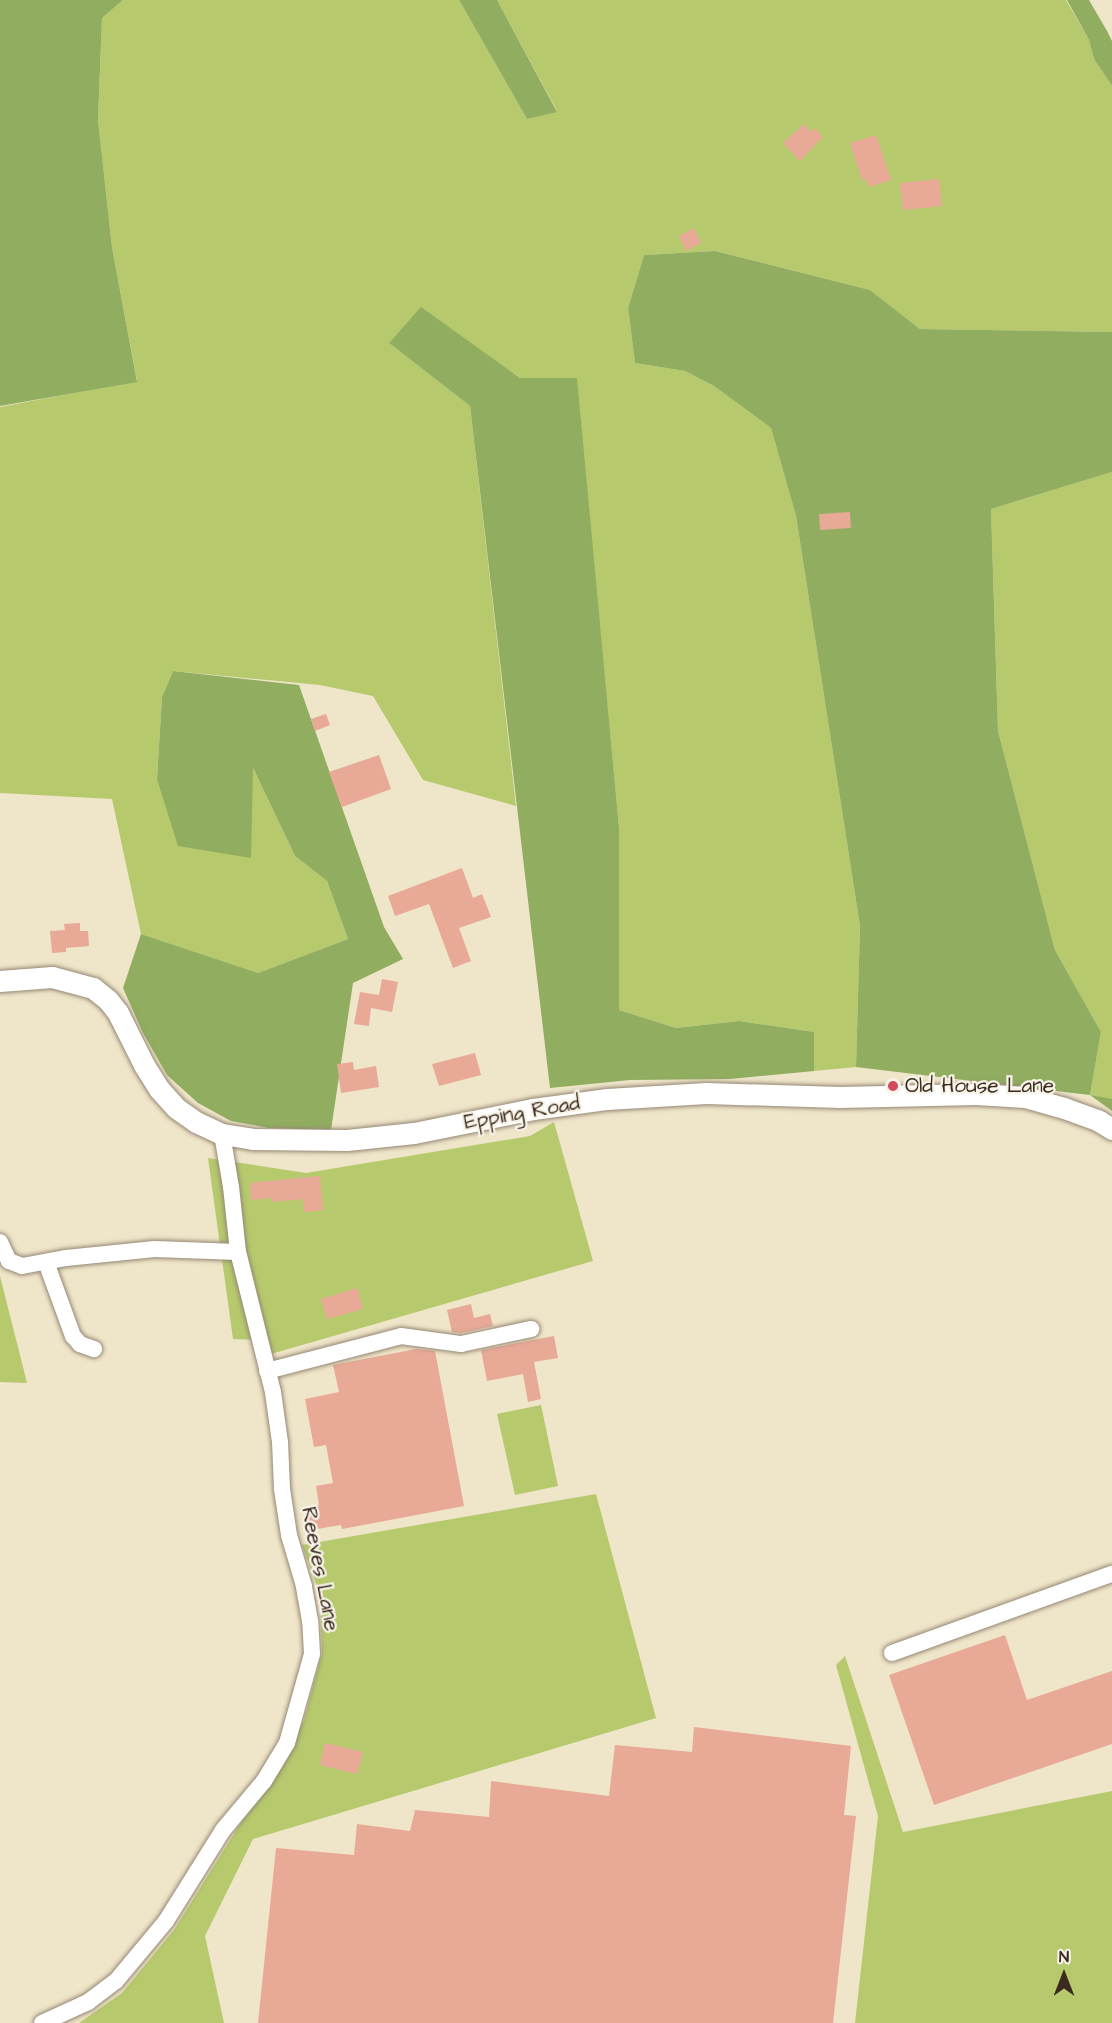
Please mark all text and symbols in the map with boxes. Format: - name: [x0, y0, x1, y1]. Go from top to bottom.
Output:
- place label: Old House Lane: [905, 1073, 1054, 1099]
- marker: Old House Lane: [886, 1079, 900, 1093]
- street label: Epping Road: [462, 1090, 582, 1136]
- street label: Reeves Lane: [296, 1505, 344, 1633]
- north arrow: [1034, 1945, 1094, 2005]
- text: N: [1059, 1946, 1069, 1968]

